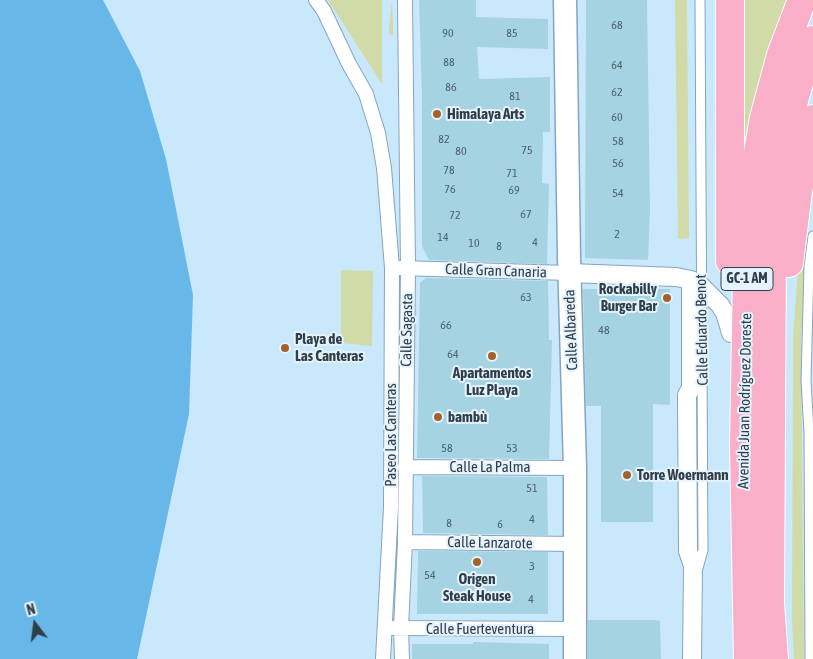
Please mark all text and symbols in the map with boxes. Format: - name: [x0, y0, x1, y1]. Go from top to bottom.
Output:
- house number: 68: [611, 18, 623, 32]
- house number: 90: [442, 26, 454, 40]
- house number: 85: [506, 26, 518, 40]
- house number: 88: [443, 55, 455, 69]
- house number: 64: [611, 58, 623, 72]
- house number: 86: [445, 80, 457, 94]
- house number: 62: [611, 85, 623, 99]
- house number: 81: [509, 89, 521, 103]
- place label: Himalaya Arts: [447, 105, 524, 123]
- marker: Himalaya Arts: [431, 108, 443, 120]
- house number: 60: [611, 110, 623, 124]
- house number: 82: [438, 132, 450, 146]
- house number: 58: [612, 134, 624, 148]
- house number: 75: [521, 143, 533, 157]
- house number: 80: [455, 144, 467, 158]
- house number: 56: [612, 156, 624, 170]
- house number: 78: [443, 163, 455, 177]
- house number: 71: [506, 166, 518, 180]
- house number: 76: [444, 182, 456, 196]
- house number: 69: [508, 183, 520, 197]
- house number: 54: [612, 186, 624, 200]
- house number: 67: [520, 207, 532, 221]
- house number: 72: [449, 208, 461, 222]
- house number: 2: [614, 227, 620, 241]
- house number: 14: [437, 230, 449, 244]
- house number: 4: [532, 235, 538, 249]
- house number: 10: [468, 236, 480, 250]
- house number: 8: [496, 239, 502, 253]
- street label: Calle Gran Canaria: [445, 260, 547, 282]
- road number: GC-1 AM: [721, 268, 773, 290]
- street label: Calle Eduardo Benot: [692, 274, 712, 386]
- place label: Rockabilly Burger Bar: [599, 280, 657, 315]
- street label: Calle Albareda: [561, 289, 581, 371]
- house number: 63: [520, 290, 532, 304]
- marker: Rockabilly Burger Bar: [661, 292, 673, 304]
- street label: Calle Sagasta: [397, 293, 417, 367]
- street label: Avenida Juan Rodríguez Doreste: [734, 313, 756, 489]
- house number: 66: [440, 318, 452, 332]
- house number: 48: [598, 323, 610, 337]
- place label: Playa de Las Canteras: [295, 330, 364, 365]
- marker: Playa de Las Canteras: [279, 342, 291, 354]
- house number: 64: [447, 347, 459, 361]
- marker: Apartamentos Luz Playa: [486, 350, 498, 362]
- place label: Apartamentos Luz Playa: [453, 364, 531, 399]
- street label: Paseo Las Canteras: [382, 383, 400, 487]
- place label: bambù: [448, 408, 487, 426]
- marker: bambù: [432, 411, 444, 423]
- house number: 58: [441, 441, 453, 455]
- house number: 53: [506, 441, 518, 455]
- street label: Calle La Palma: [450, 458, 530, 476]
- place label: Torre Woermann: [637, 466, 728, 484]
- marker: Torre Woermann: [621, 469, 633, 481]
- house number: 51: [526, 481, 538, 495]
- house number: 4: [529, 512, 535, 526]
- house number: 8: [446, 516, 452, 530]
- house number: 6: [497, 517, 503, 531]
- street label: Calle Lanzarote: [447, 533, 533, 553]
- marker: Origen Steak House: [471, 556, 483, 568]
- house number: 3: [529, 559, 535, 573]
- house number: 54: [424, 568, 436, 582]
- place label: Origen Steak House: [443, 570, 511, 605]
- house number: 4: [528, 592, 534, 606]
- north arrow: [10, 599, 60, 649]
- text: N: [25, 601, 37, 618]
- street label: Calle Fuerteventura: [426, 620, 534, 638]

